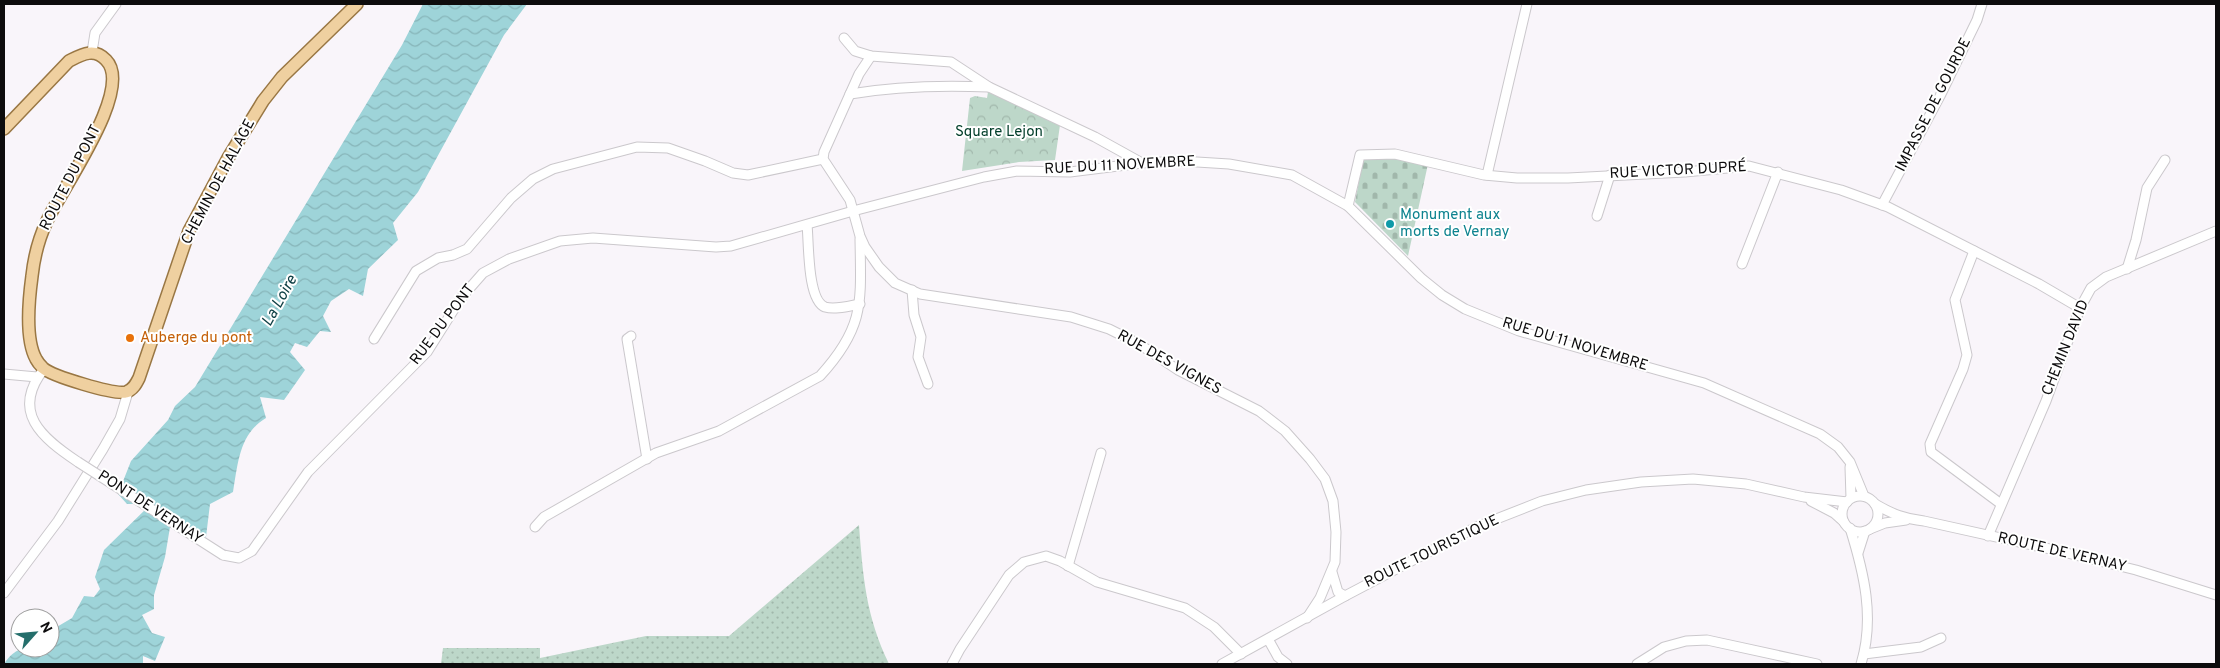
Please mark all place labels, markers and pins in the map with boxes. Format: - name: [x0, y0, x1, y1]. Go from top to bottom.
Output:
- place label: Monument aux morts de Vernay: [1400, 206, 1510, 242]
- marker: Monument aux morts de Vernay: [1384, 218, 1396, 230]
- place label: Auberge du pont: [140, 329, 252, 348]
- marker: Auberge du pont: [124, 332, 136, 344]

